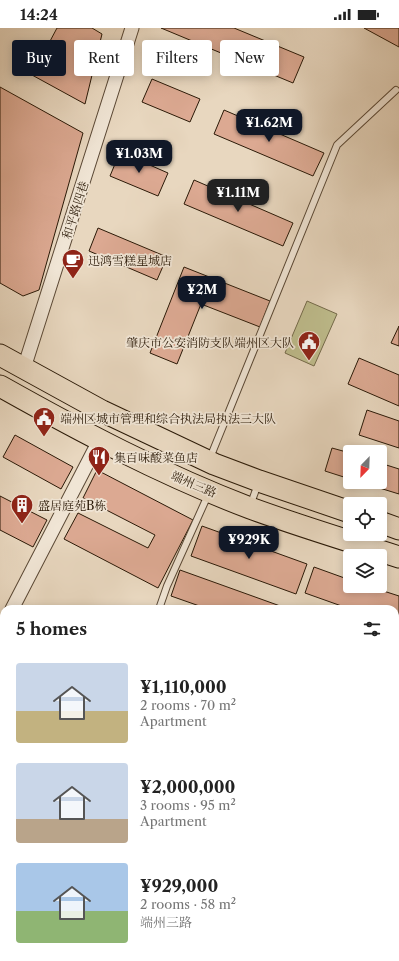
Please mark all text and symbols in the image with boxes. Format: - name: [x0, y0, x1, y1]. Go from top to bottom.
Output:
- text: 14:24: [20, 5, 58, 24]
- chip: Buy: [12, 40, 66, 76]
- chip: Rent: [74, 40, 134, 76]
- chip: Filters: [142, 40, 212, 76]
- chip: New: [220, 40, 279, 76]
- pin: ¥1.62M: [236, 109, 302, 143]
- text: ¥1.62M: [245, 114, 293, 130]
- pin: ¥1.03M: [106, 140, 172, 174]
- text: ¥1.03M: [115, 145, 163, 161]
- street label: 和平路四巷: [59, 179, 91, 241]
- pin: ¥1.11M: [205, 179, 271, 213]
- text: ¥1.11M: [216, 184, 260, 200]
- cafe icon: 迅鸿雪糕星城店: [60, 247, 86, 280]
- place label: 迅鸿雪糕星城店: [88, 253, 172, 268]
- pin: ¥2M: [183, 276, 221, 310]
- text: ¥2M: [187, 281, 217, 297]
- public building icon: 肇庆市公安消防支队端州区大队: [296, 329, 322, 362]
- place label: 肇庆市公安消防支队端州区大队: [126, 335, 294, 350]
- public building icon: 端州区城市管理和综合执法局执法三大队: [31, 405, 57, 438]
- place label: 端州区城市管理和综合执法局执法三大队: [60, 411, 276, 426]
- restaurant icon: 集百味酸菜鱼店: [86, 444, 112, 477]
- north arrow: [343, 445, 387, 489]
- map controls: [343, 445, 387, 593]
- place label: 集百味酸菜鱼店: [114, 450, 198, 465]
- street label: 端州三路: [169, 468, 219, 500]
- building icon: 盛居庭苑B栋: [9, 492, 35, 525]
- button: locate: [343, 497, 387, 541]
- place label: 盛居庭苑B栋: [38, 498, 106, 513]
- pin: ¥929K: [221, 526, 277, 560]
- text: ¥929K: [228, 531, 270, 547]
- button: layers: [343, 549, 387, 593]
- icon: filters: [361, 618, 383, 640]
- text: 5 homes: [16, 619, 87, 639]
- text: ¥1,110,000: [140, 677, 227, 697]
- icon: home: [48, 679, 96, 727]
- text: 2 rooms · 70 m²: [140, 697, 236, 713]
- text: Apartment: [140, 713, 207, 729]
- text: ¥2,000,000: [140, 777, 235, 797]
- icon: home: [48, 779, 96, 827]
- text: 3 rooms · 95 m²: [140, 797, 236, 813]
- text: Apartment: [140, 813, 207, 829]
- text: ¥929,000: [140, 876, 218, 896]
- icon: home: [48, 879, 96, 927]
- text: 2 rooms · 58 m²: [140, 896, 236, 912]
- text: 端州三路: [140, 914, 192, 930]

